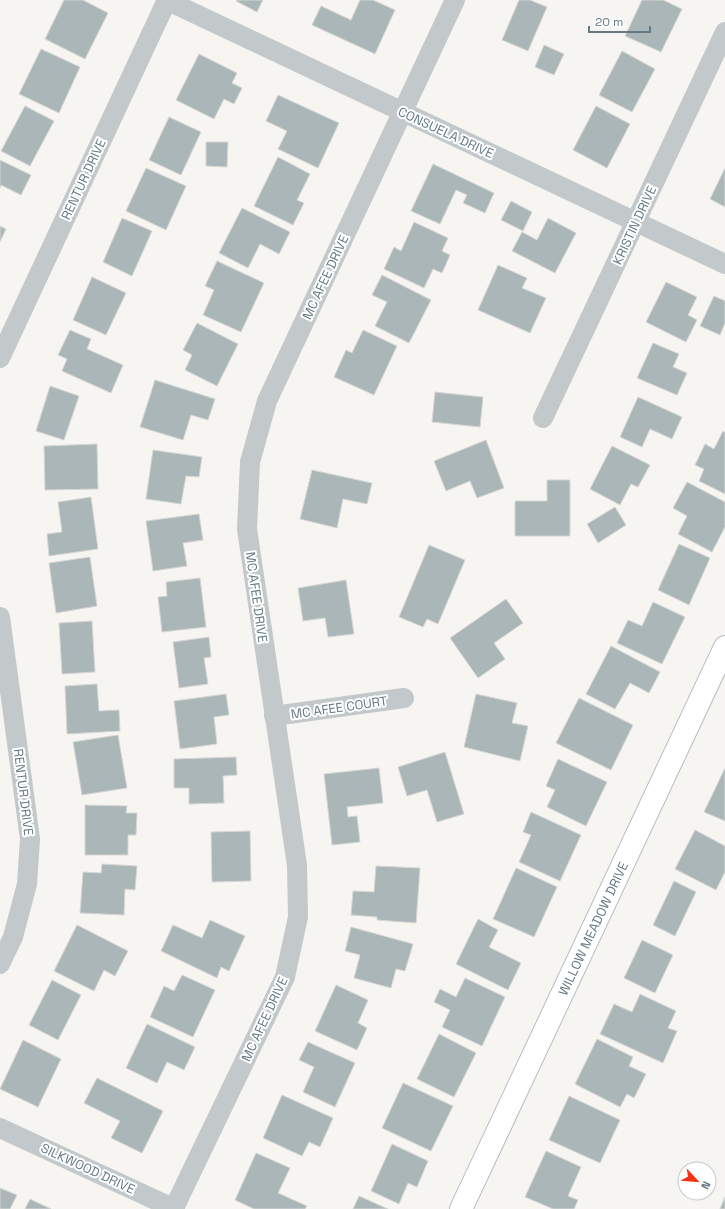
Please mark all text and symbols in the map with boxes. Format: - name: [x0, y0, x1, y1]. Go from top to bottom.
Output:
- scale bar: [589, 8, 650, 34]
- text: 20 m: [595, 14, 623, 30]
- street label: CONSUELA DRIVE: [395, 103, 496, 162]
- street label: RENTUR DRIVE: [57, 136, 110, 222]
- street label: KRISTIN DRIVE: [609, 183, 660, 267]
- street label: MC AFEE DRIVE: [298, 232, 352, 322]
- street label: MC AFEE DRIVE: [242, 551, 271, 643]
- street label: MC AFEE COURT: [290, 692, 389, 723]
- street label: RENTUR DRIVE: [10, 748, 37, 836]
- street label: WILLOW MEADOW DRIVE: [555, 859, 632, 998]
- street label: MC AFEE DRIVE: [237, 974, 291, 1064]
- street label: SILKWOOD DRIVE: [38, 1139, 138, 1198]
- north arrow: [677, 1161, 717, 1201]
- text: N: [698, 1179, 714, 1192]

